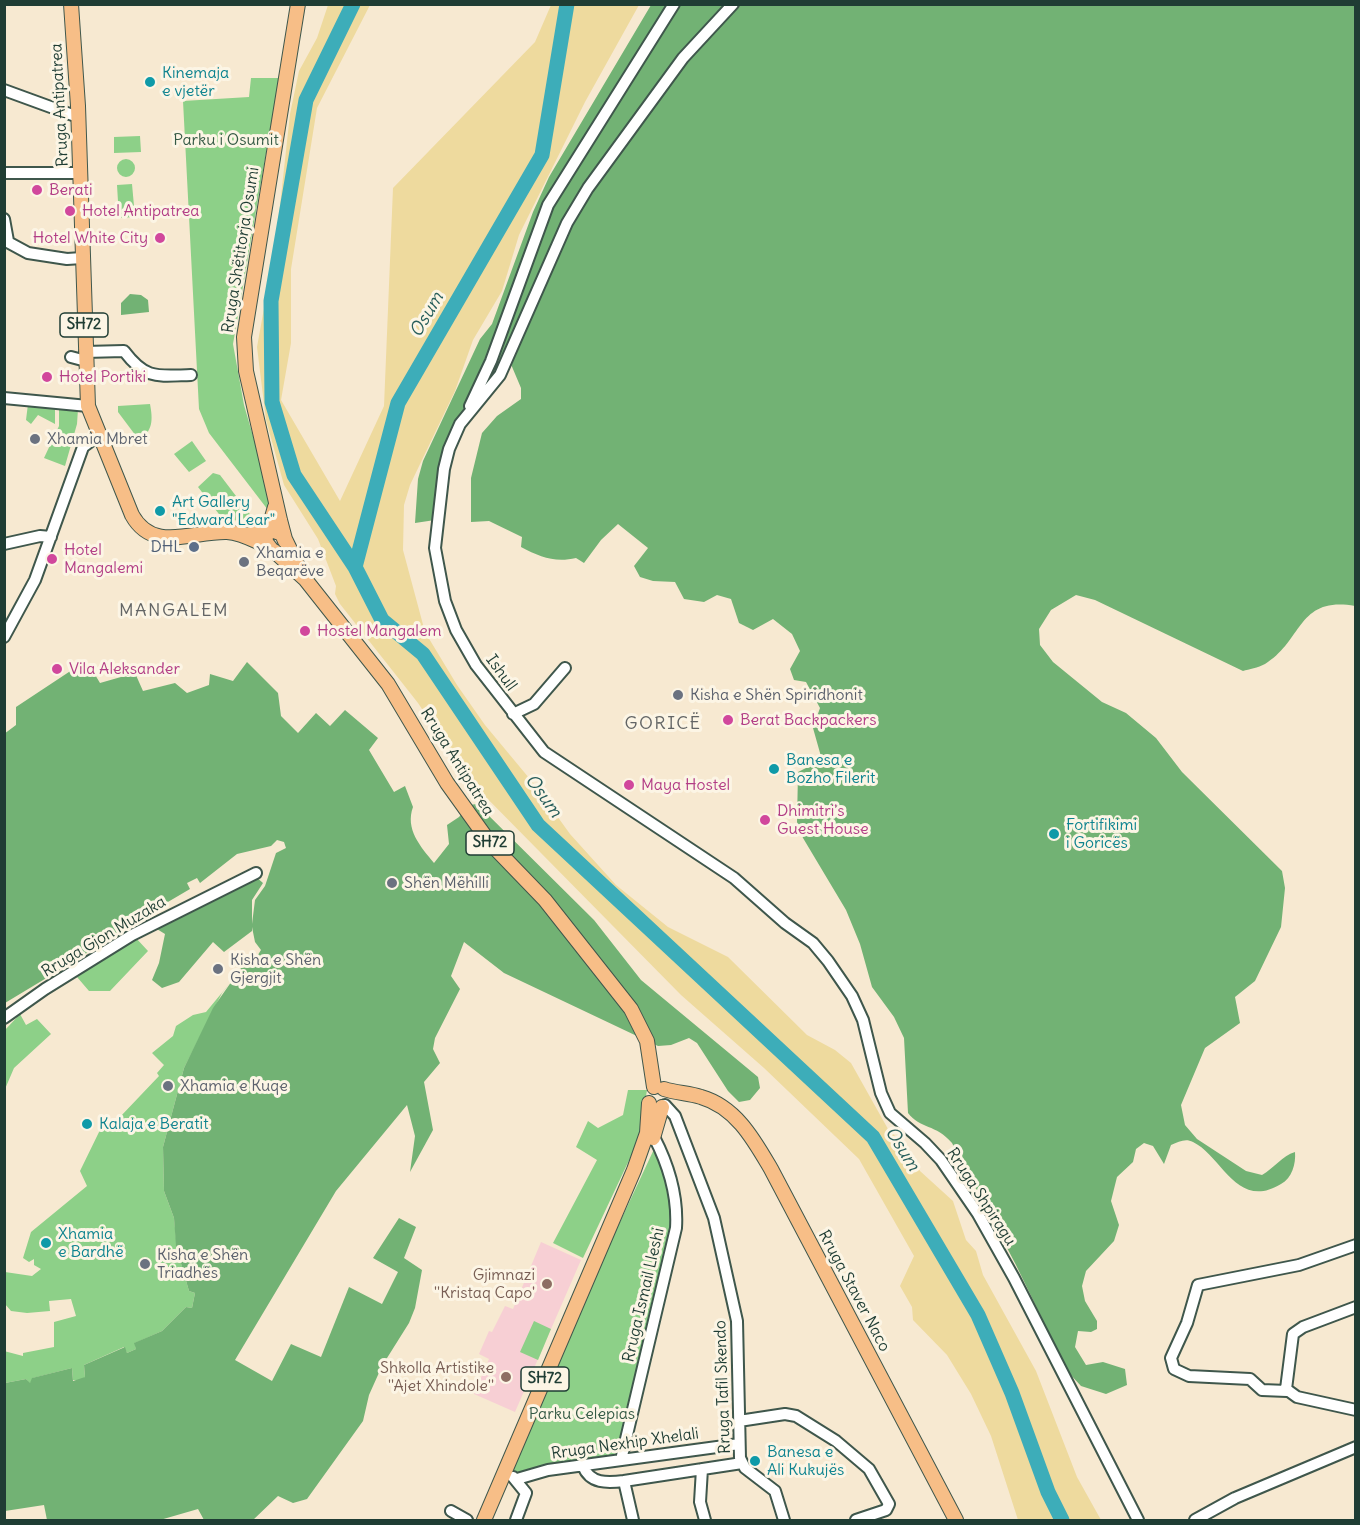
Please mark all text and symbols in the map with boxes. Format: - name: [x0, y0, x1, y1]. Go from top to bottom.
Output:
- street label: Rruga Antipatrea: [47, 43, 73, 167]
- place label: Kinemaja e vjetër: [162, 63, 229, 101]
- marker: Kinemaja e vjetër: [143, 75, 157, 89]
- park label: Parku i Osumit: [173, 130, 279, 150]
- street label: Rruga Shëtitorja Osumi: [218, 166, 264, 334]
- place label: Berati: [49, 180, 93, 200]
- marker: Berati: [30, 183, 44, 197]
- place label: Hotel Antipatrea: [82, 201, 199, 221]
- marker: Hotel Antipatrea: [63, 204, 77, 218]
- place label: Hotel White City: [33, 228, 148, 248]
- marker: Hotel White City: [153, 231, 167, 245]
- water label: Osum: [406, 289, 448, 341]
- road number: SH72: [60, 313, 108, 337]
- place label: Hotel Portiki: [59, 367, 146, 387]
- marker: Hotel Portiki: [40, 370, 54, 384]
- place label: Xhamia Mbret: [47, 429, 148, 449]
- marker: Xhamia Mbret: [28, 432, 42, 446]
- place label: Art Gallery "Edward Lear": [172, 492, 275, 530]
- marker: Art Gallery "Edward Lear": [153, 504, 167, 518]
- place label: DHL: [150, 537, 182, 557]
- place label: Hotel Mangalemi: [64, 540, 143, 578]
- marker: DHL: [187, 540, 201, 554]
- place label: Xhamia e Beqarëve: [256, 543, 324, 581]
- marker: Hotel Mangalemi: [45, 552, 59, 566]
- marker: Xhamia e Beqarëve: [237, 555, 251, 569]
- district label: MANGALEM: [119, 600, 229, 622]
- place label: Hostel Mangalem: [317, 621, 442, 641]
- marker: Hostel Mangalem: [298, 624, 312, 638]
- street label: Ishull: [482, 651, 520, 695]
- place label: Vila Aleksander: [69, 659, 180, 679]
- marker: Vila Aleksander: [50, 662, 64, 676]
- place label: Kisha e Shën Spiridhonit: [690, 685, 863, 705]
- marker: Kisha e Shën Spiridhonit: [671, 688, 685, 702]
- street label: Rruga Antipatrea: [416, 704, 498, 820]
- place label: Berat Backpackers: [740, 710, 876, 730]
- district label: GORICË: [624, 713, 702, 735]
- marker: Berat Backpackers: [721, 713, 735, 727]
- place label: Banesa e Bozho Filerit: [786, 750, 875, 788]
- marker: Banesa e Bozho Filerit: [767, 762, 781, 776]
- water label: Osum: [520, 770, 566, 822]
- place label: Maya Hostel: [641, 775, 730, 795]
- marker: Maya Hostel: [622, 778, 636, 792]
- place label: Dhimitri's Guest House: [777, 801, 869, 839]
- marker: Dhimitri's Guest House: [758, 813, 772, 827]
- place label: Fortifikimi i Goricës: [1066, 815, 1137, 853]
- marker: Fortifikimi i Goricës: [1047, 827, 1061, 841]
- road number: SH72: [466, 831, 514, 855]
- place label: Shën Mëhilli: [404, 873, 489, 893]
- marker: Shën Mëhilli: [385, 876, 399, 890]
- street label: Rruga Gjon Muzaka: [39, 892, 169, 982]
- place label: Kisha e Shën Gjergjit: [230, 950, 321, 988]
- marker: Kisha e Shën Gjergjit: [211, 962, 225, 976]
- place label: Xhamia e Kuqe: [180, 1076, 288, 1096]
- marker: Xhamia e Kuqe: [161, 1079, 175, 1093]
- place label: Kalaja e Beratit: [99, 1114, 209, 1134]
- marker: Kalaja e Beratit: [80, 1117, 94, 1131]
- water label: Osum: [880, 1123, 924, 1175]
- street label: Rruga Shpiragu: [942, 1145, 1020, 1249]
- place label: Xhamia e Bardhë: [58, 1224, 124, 1262]
- street label: Rruga Ismail Lleshi: [619, 1226, 669, 1364]
- street label: Rruga Staver Naco: [814, 1227, 894, 1355]
- marker: Xhamia e Bardhë: [39, 1236, 53, 1250]
- place label: Kisha e Shën Triadhës: [157, 1245, 248, 1283]
- marker: Kisha e Shën Triadhës: [138, 1257, 152, 1271]
- place label: Gjimnazi ''Kristaq Capo': [434, 1265, 535, 1303]
- marker: Gjimnazi ''Kristaq Capo': [540, 1277, 554, 1291]
- street label: Rruga Tafil Skendo: [711, 1320, 735, 1454]
- place label: Shkolla Artistike ''Ajet Xhindole'': [380, 1358, 494, 1396]
- road number: SH72: [521, 1367, 569, 1391]
- marker: Shkolla Artistike ''Ajet Xhindole'': [499, 1370, 513, 1384]
- park label: Parku Celepias: [529, 1404, 635, 1424]
- street label: Rruga Nexhip Xhelali: [550, 1424, 700, 1464]
- place label: Banesa e Ali Kukujës: [767, 1442, 844, 1480]
- marker: Banesa e Ali Kukujës: [748, 1454, 762, 1468]

